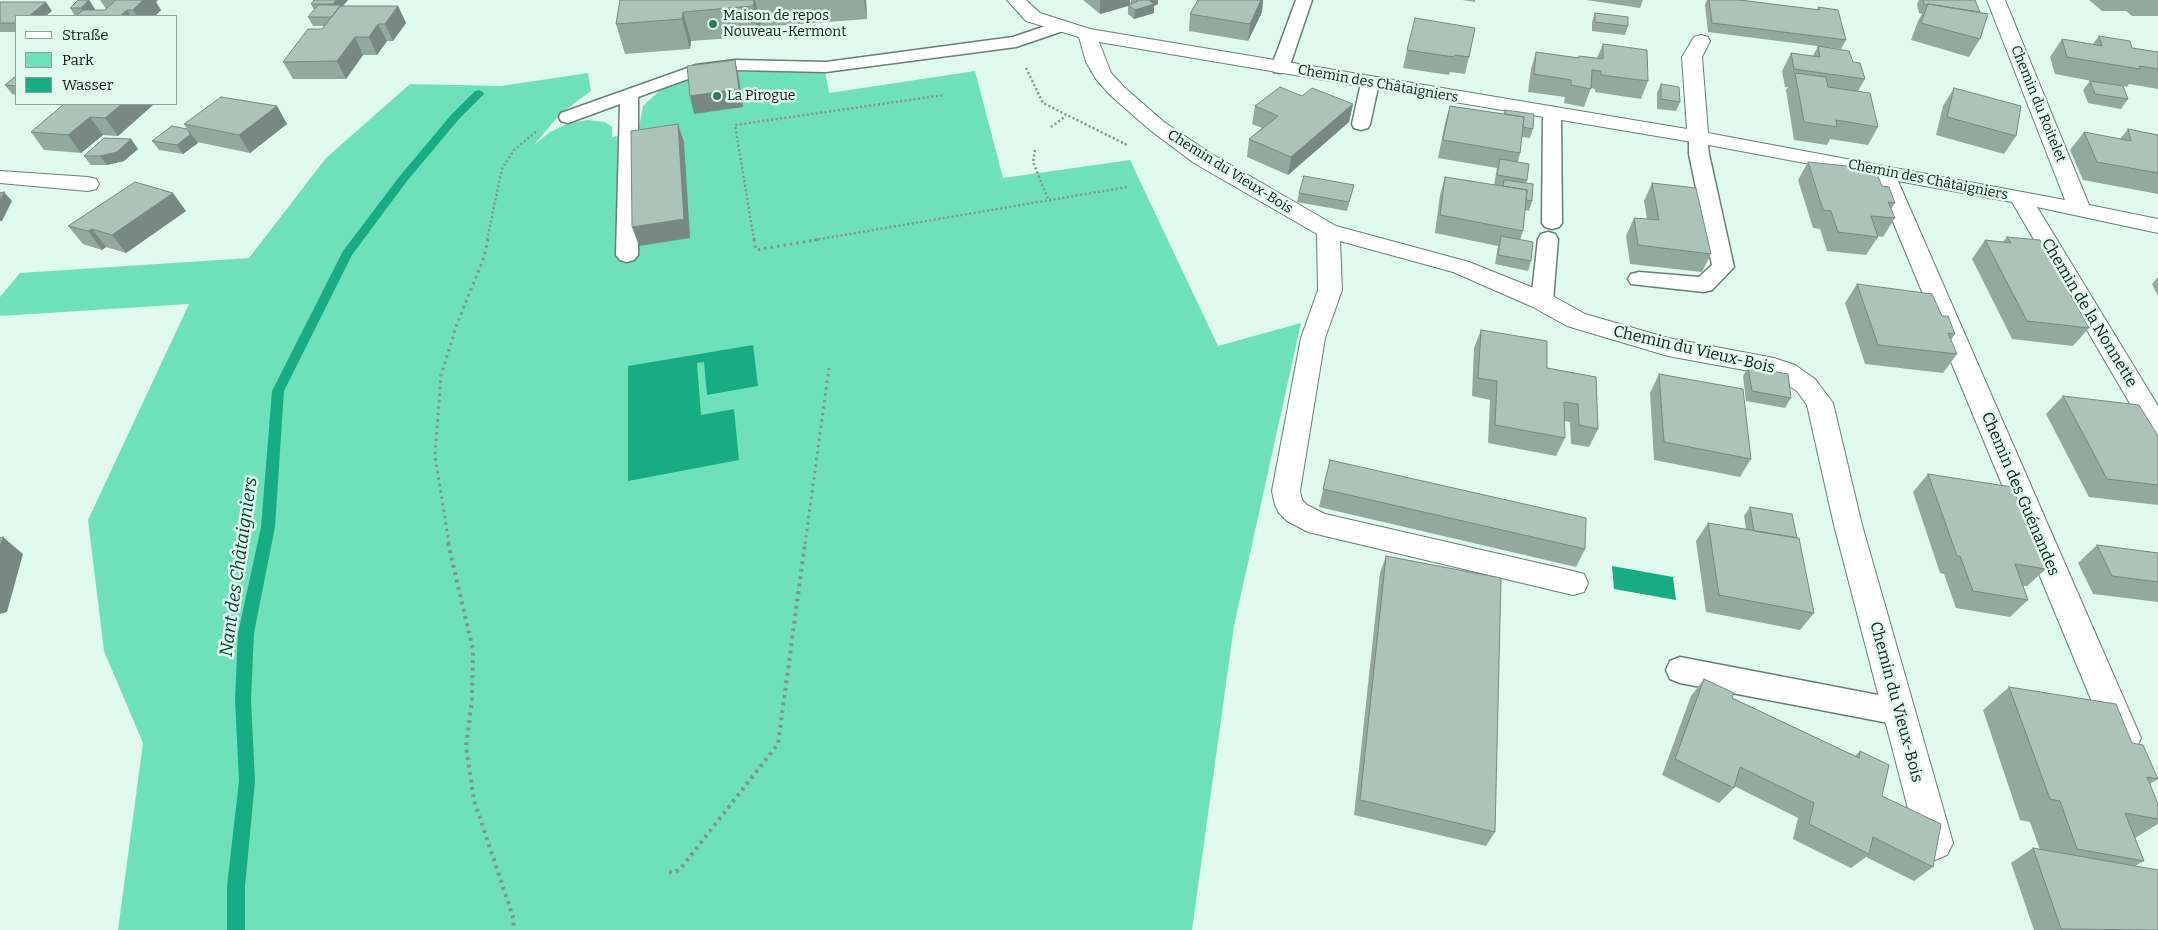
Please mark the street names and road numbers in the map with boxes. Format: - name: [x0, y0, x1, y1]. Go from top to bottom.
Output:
- street label: Chemin du Roitelet: [2007, 43, 2069, 165]
- street label: Chemin des Châtaigniers: [1297, 62, 1459, 106]
- street label: Chemin du Vieux-Bois: [1164, 127, 1296, 217]
- street label: Chemin des Châtaigniers: [1847, 156, 2009, 204]
- street label: Chemin de la Nonnette: [2037, 235, 2141, 391]
- street label: Chemin du Vieux-Bois: [1611, 322, 1777, 378]
- street label: Chemin des Guénandes: [1977, 409, 2063, 579]
- street label: Chemin du Vieux-Bois: [1865, 620, 1927, 784]

